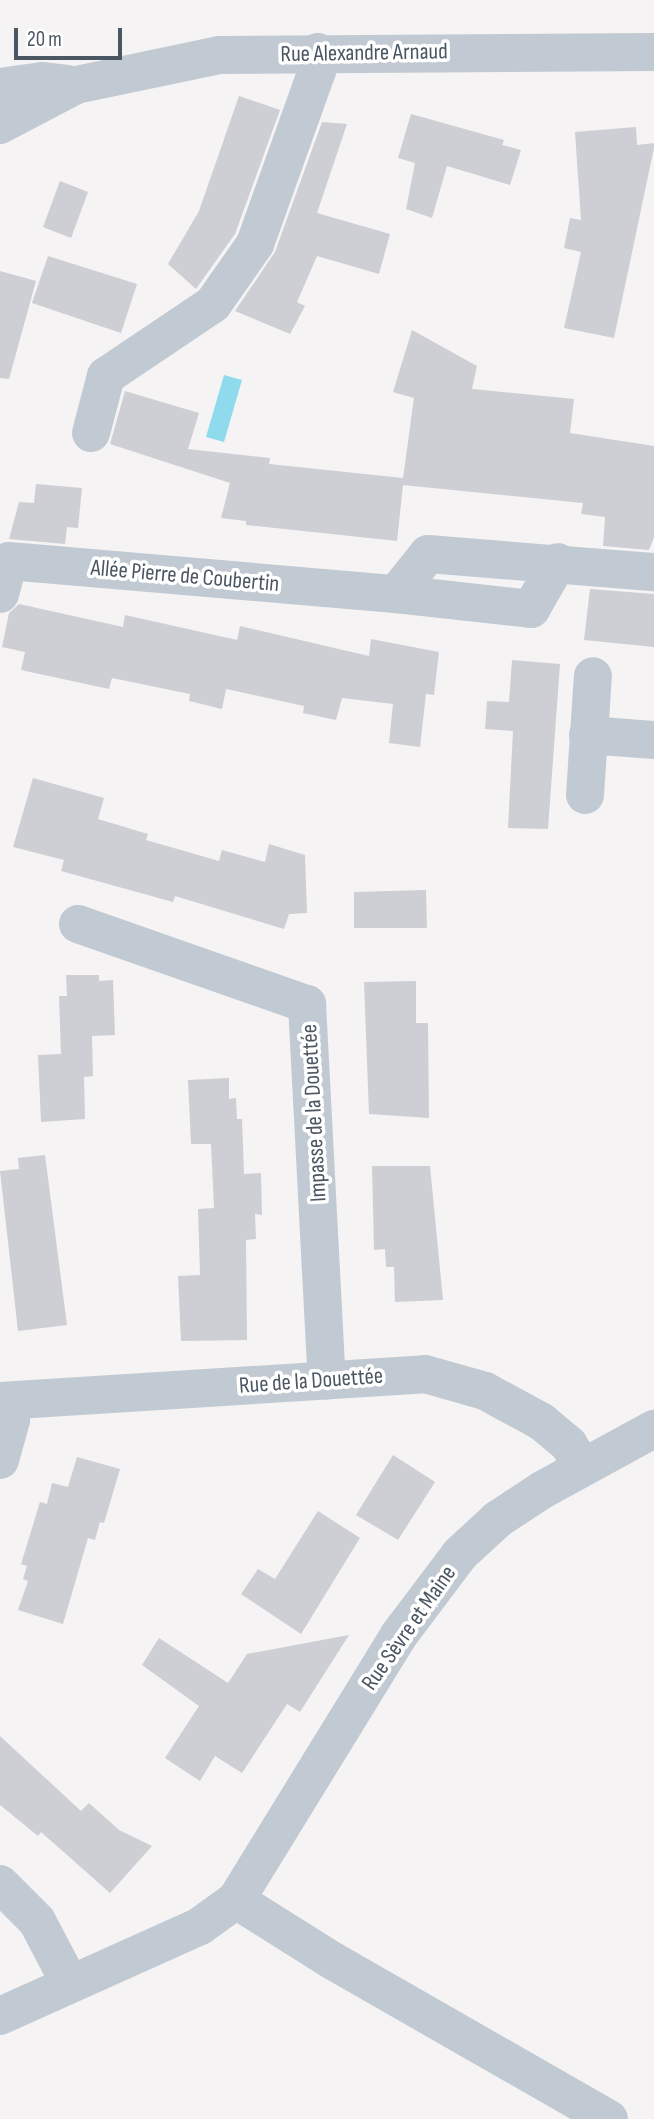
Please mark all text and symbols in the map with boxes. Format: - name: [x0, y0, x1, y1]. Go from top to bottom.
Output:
- scale bar: [18, 14, 126, 58]
- text: 20 m: [27, 27, 62, 52]
- street label: Rue Alexandre Arnaud: [280, 38, 448, 68]
- street label: Allée Pierre de Coubertin: [90, 554, 280, 598]
- street label: Impasse de la Douettée: [296, 1023, 332, 1203]
- street label: Rue de la Douettée: [238, 1362, 384, 1400]
- street label: Rue Sèvre et Maine: [356, 1560, 462, 1696]

